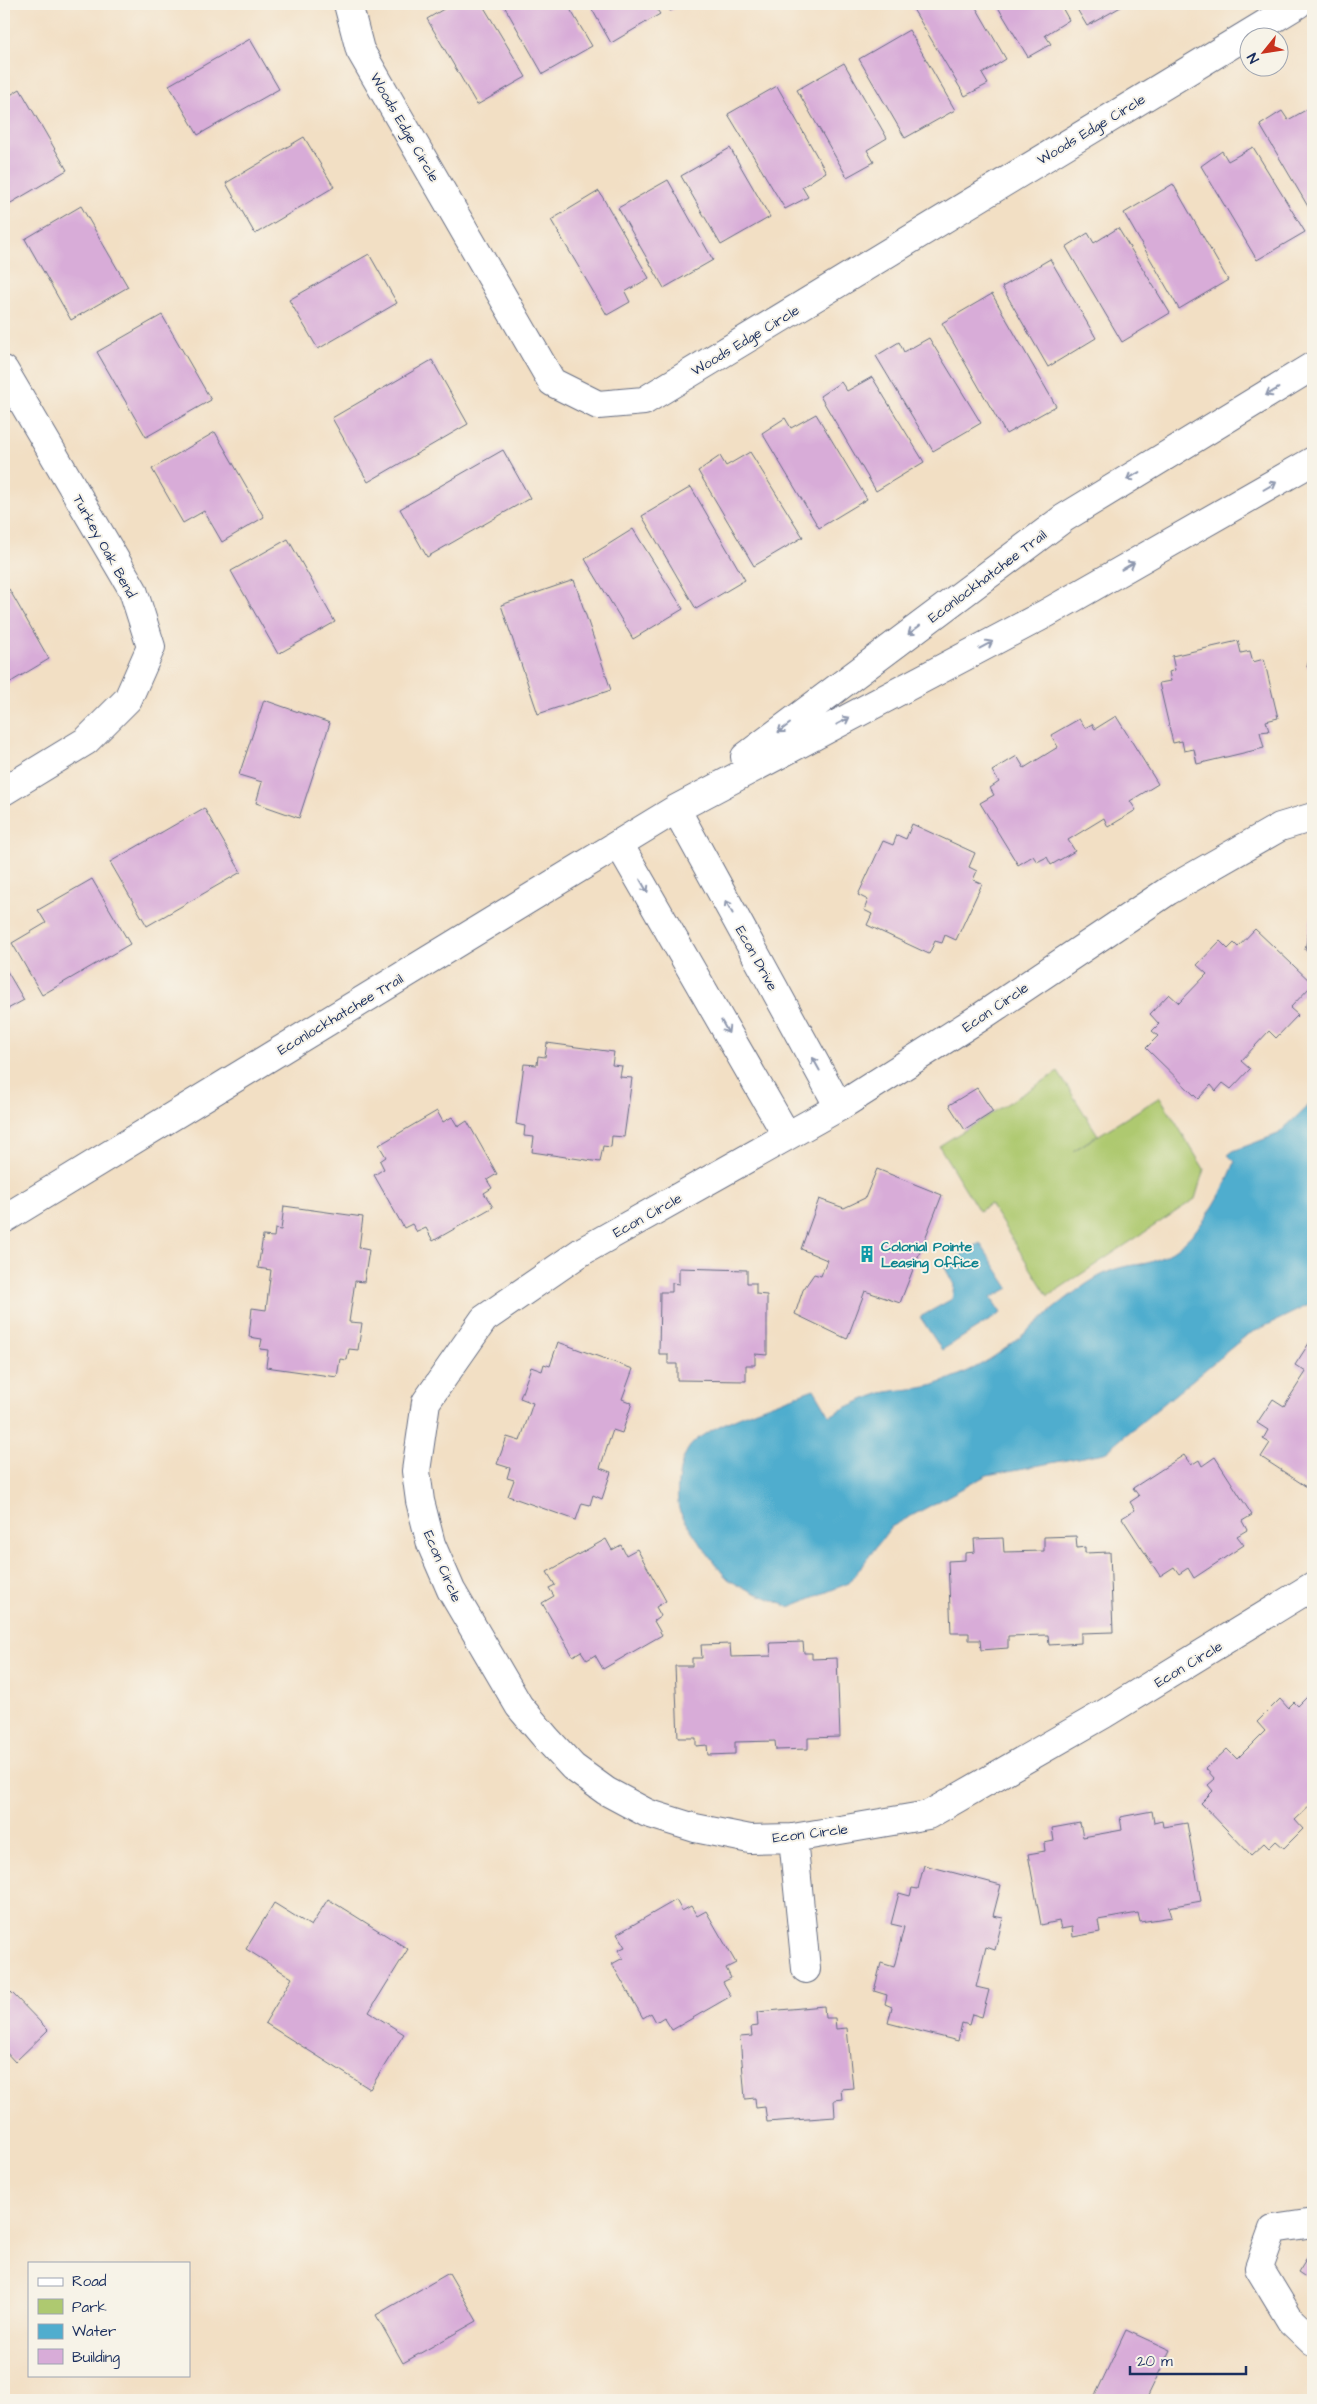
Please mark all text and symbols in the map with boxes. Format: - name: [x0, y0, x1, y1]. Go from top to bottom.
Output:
- north arrow: [1240, 28, 1290, 78]
- text: N: [1243, 49, 1264, 67]
- street label: Woods Edge Circle: [365, 69, 444, 186]
- street label: Woods Edge Circle: [1034, 89, 1150, 170]
- street label: Woods Edge Circle: [688, 300, 804, 381]
- one-way arrow: [1265, 387, 1279, 397]
- one-way arrow: [1126, 472, 1140, 482]
- one-way arrow: [1262, 481, 1277, 491]
- street label: Turkey Oak Bend: [67, 491, 141, 602]
- street label: Econlockhatchee Trail: [924, 526, 1051, 628]
- one-way arrow: [1121, 561, 1135, 571]
- one-way arrow: [907, 625, 921, 635]
- one-way arrow: [979, 640, 994, 650]
- one-way arrow: [835, 716, 850, 726]
- one-way arrow: [778, 722, 791, 733]
- one-way arrow: [639, 879, 649, 893]
- one-way arrow: [724, 899, 734, 914]
- street label: Econ Drive: [730, 922, 782, 995]
- street label: Econlockhatchee Trail: [274, 969, 407, 1060]
- street label: Econ Circle: [958, 978, 1033, 1037]
- one-way arrow: [720, 1020, 730, 1034]
- one-way arrow: [811, 1057, 821, 1072]
- street label: Econ Circle: [609, 1188, 686, 1243]
- place label: Colonial Pointe Leasing Office: [881, 1237, 979, 1274]
- building icon: Colonial Pointe Leasing Office: [857, 1244, 877, 1264]
- street label: Econ Circle: [418, 1527, 466, 1606]
- street label: Econ Circle: [1151, 1636, 1227, 1693]
- street label: Econ Circle: [771, 1819, 849, 1849]
- legend: [28, 2262, 190, 2376]
- text: Road: [72, 2271, 107, 2292]
- text: Park: [72, 2297, 107, 2318]
- text: Water: [72, 2321, 116, 2342]
- scale bar: [1130, 2344, 1246, 2376]
- text: Building: [72, 2347, 120, 2369]
- text: 20 m: [1137, 2351, 1173, 2372]

